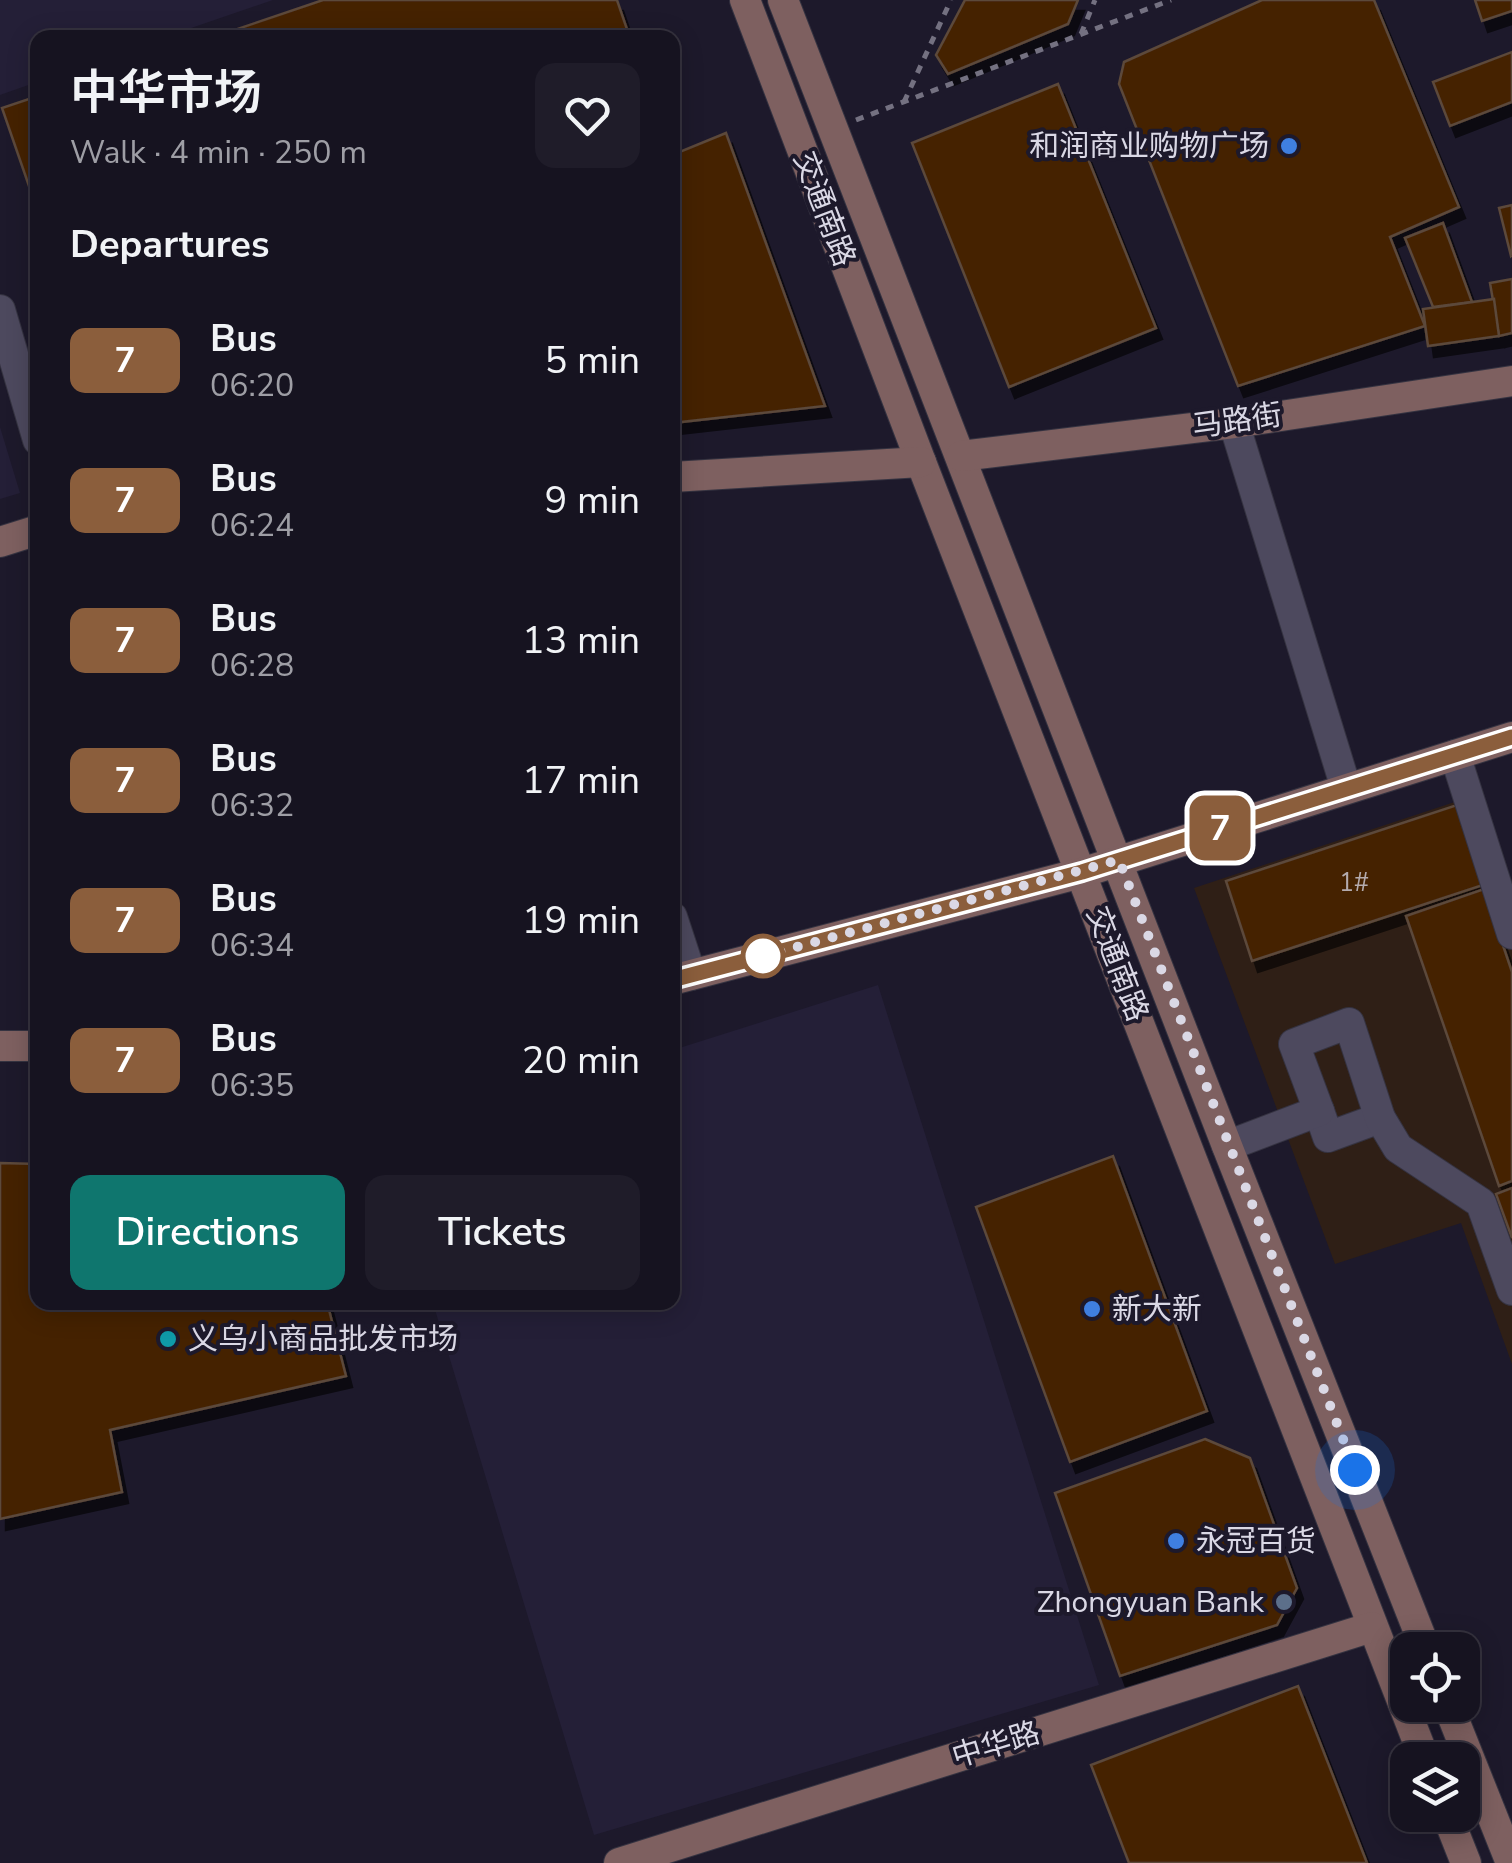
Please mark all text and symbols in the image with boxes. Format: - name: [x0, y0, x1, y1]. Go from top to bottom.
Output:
- text: 中华市场: [70, 60, 262, 126]
- button: heart: [535, 63, 640, 168]
- place label: 和润商业购物广场: [1029, 126, 1269, 167]
- text: Walk · 4 min · 250 m: [70, 131, 367, 174]
- marker: 和润商业购物广场: [1278, 135, 1300, 157]
- street label: 交通南路: [783, 146, 865, 272]
- text: Departures: [70, 219, 269, 270]
- text: Bus: [210, 313, 277, 364]
- text: 5 min: [545, 335, 640, 386]
- text: 7: [114, 337, 136, 384]
- text: 06:20: [210, 364, 294, 407]
- street label: 马路街: [1190, 394, 1284, 448]
- text: Bus: [210, 453, 277, 504]
- text: 9 min: [545, 475, 640, 526]
- text: 7: [114, 477, 136, 524]
- text: 06:24: [210, 504, 294, 547]
- text: Bus: [210, 593, 277, 644]
- text: 13 min: [522, 615, 640, 666]
- text: 7: [114, 617, 136, 664]
- text: 06:28: [210, 644, 294, 687]
- text: Bus: [210, 733, 277, 784]
- text: 17 min: [522, 755, 640, 806]
- text: 7: [114, 757, 136, 804]
- text: 06:32: [210, 784, 294, 827]
- line badge: 7: [1188, 796, 1252, 860]
- text: 7: [1209, 805, 1231, 852]
- house number: 1#: [1339, 866, 1369, 900]
- text: Bus: [210, 873, 277, 924]
- text: 19 min: [522, 895, 640, 946]
- text: 7: [114, 897, 136, 944]
- street label: 交通南路: [1076, 901, 1158, 1027]
- text: 06:34: [210, 924, 294, 967]
- unlabelled marker: [742, 935, 784, 977]
- text: Bus: [210, 1013, 277, 1064]
- text: 20 min: [522, 1035, 640, 1086]
- text: 7: [114, 1037, 136, 1084]
- text: 06:35: [210, 1064, 294, 1107]
- button: Directions: [70, 1175, 345, 1290]
- button: Tickets: [365, 1175, 640, 1290]
- place label: 新大新: [1112, 1289, 1202, 1330]
- marker: 新大新: [1081, 1298, 1103, 1320]
- place label: 义乌小商品批发市场: [188, 1319, 458, 1360]
- marker: 义乌小商品批发市场: [157, 1328, 179, 1350]
- your location: [1330, 1445, 1380, 1495]
- place label: 永冠百货: [1196, 1521, 1316, 1562]
- marker: 永冠百货: [1165, 1530, 1187, 1552]
- place label: Zhongyuan Bank: [1037, 1582, 1265, 1623]
- marker: Zhongyuan Bank: [1273, 1591, 1295, 1613]
- map controls: [1390, 1632, 1480, 1832]
- button: locate: [1390, 1632, 1480, 1722]
- street label: 中华路: [947, 1712, 1045, 1778]
- button: layers: [1390, 1742, 1480, 1832]

